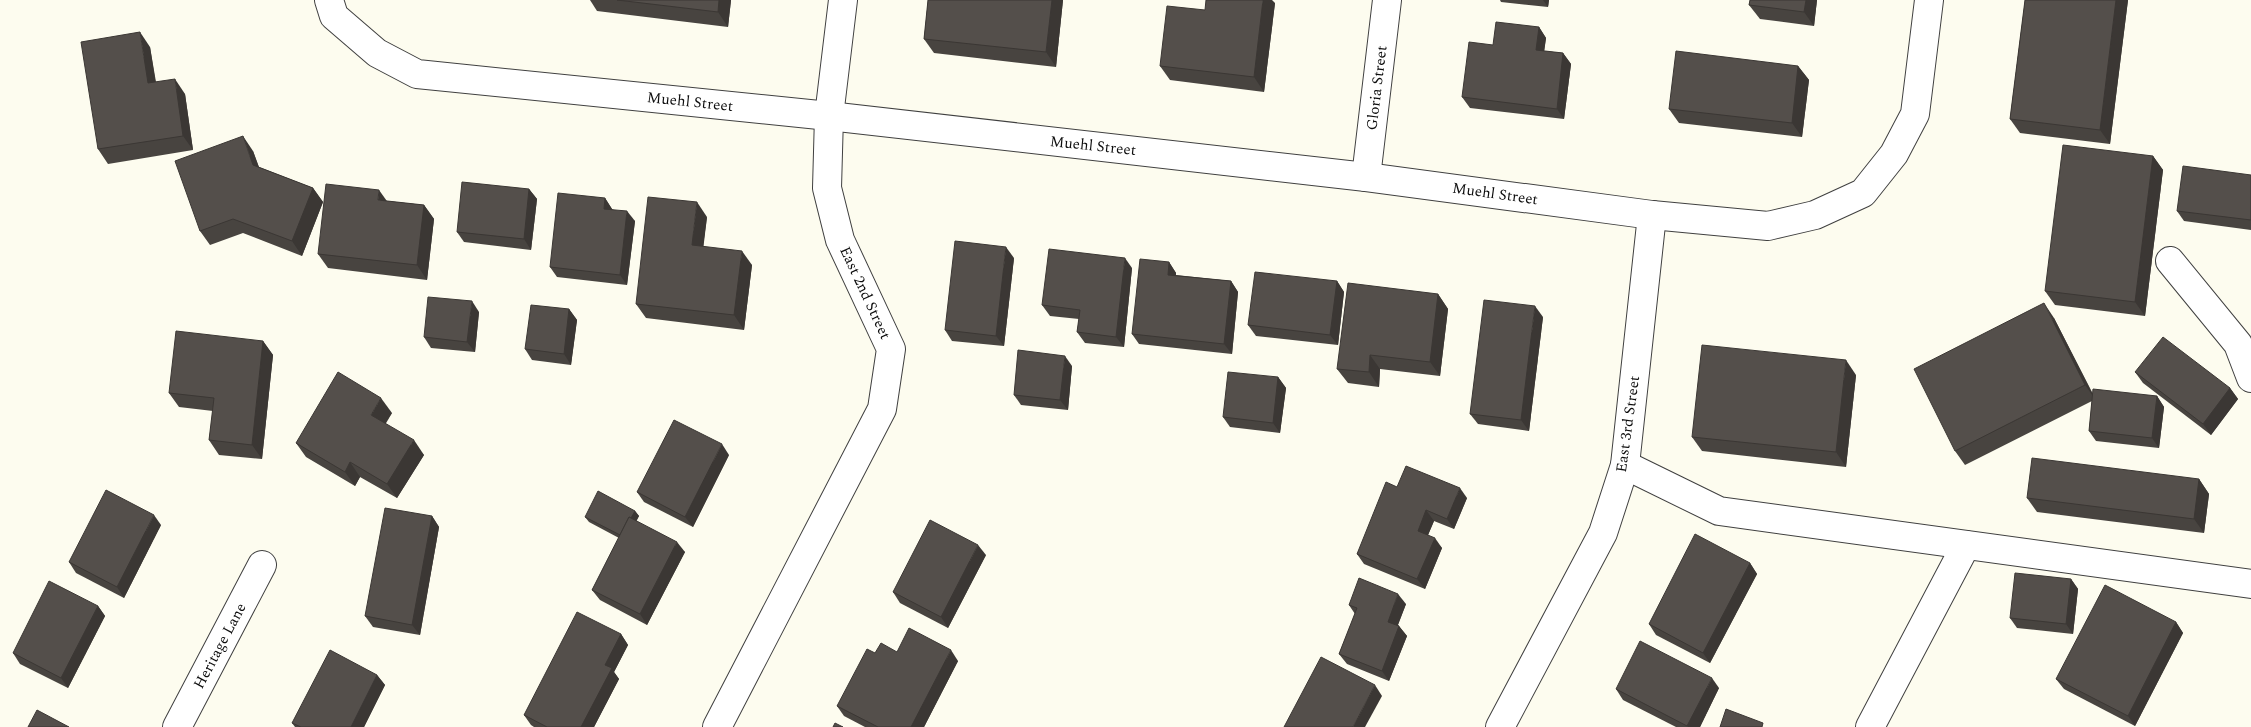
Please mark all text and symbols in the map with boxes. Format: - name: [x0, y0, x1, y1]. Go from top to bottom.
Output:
- street label: Gloria Street: [1360, 44, 1394, 132]
- street label: Muehl Street: [646, 86, 734, 118]
- street label: Muehl Street: [1049, 130, 1137, 162]
- street label: Muehl Street: [1451, 177, 1539, 211]
- street label: East 2nd Street: [833, 243, 897, 343]
- street label: East 3rd Street: [1610, 374, 1646, 474]
- street label: Heritage Lane: [188, 599, 252, 693]

